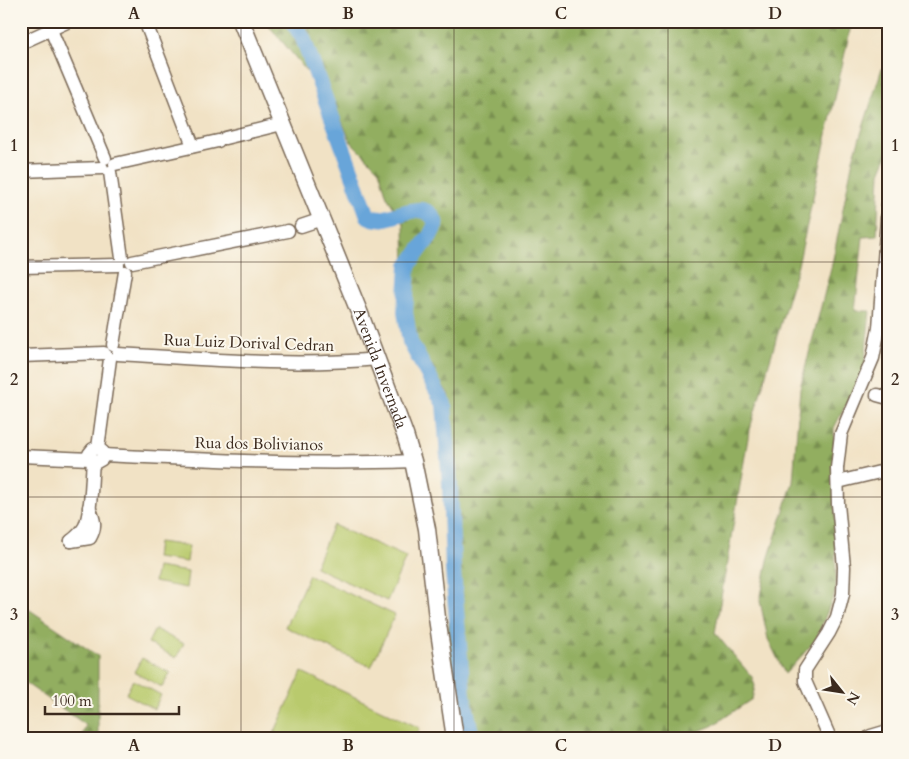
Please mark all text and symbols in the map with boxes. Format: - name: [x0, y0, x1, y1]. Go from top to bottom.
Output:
- text: A: [128, 3, 140, 25]
- text: B: [342, 3, 354, 25]
- text: C: [555, 3, 567, 25]
- text: D: [768, 3, 782, 25]
- text: 1: [10, 135, 18, 157]
- text: 1: [891, 135, 899, 157]
- street label: Avenida Invernada: [348, 304, 413, 432]
- street label: Rua Luiz Dorival Cedran: [163, 329, 335, 357]
- text: 2: [10, 369, 18, 391]
- text: 2: [891, 369, 899, 391]
- street label: Rua dos Bolivianos: [195, 432, 323, 456]
- text: 3: [10, 604, 18, 626]
- text: 3: [891, 604, 899, 626]
- north arrow: [816, 666, 866, 716]
- scale bar: [45, 684, 179, 716]
- text: N: [842, 688, 864, 708]
- text: 100 m: [52, 691, 92, 711]
- text: A: [128, 735, 140, 757]
- text: B: [342, 735, 354, 757]
- text: C: [555, 735, 567, 757]
- text: D: [768, 735, 782, 757]

